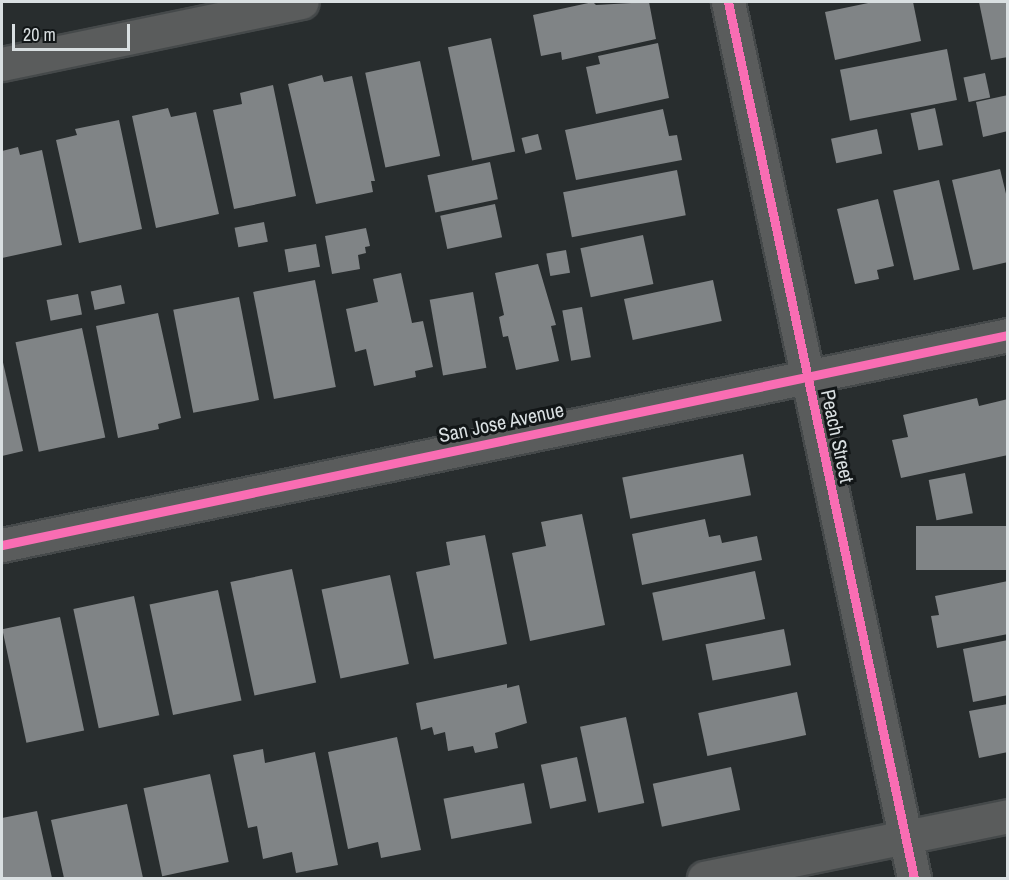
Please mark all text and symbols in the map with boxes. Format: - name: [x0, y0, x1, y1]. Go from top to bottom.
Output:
- scale bar: [15, 12, 134, 50]
- text: 20 m: [23, 22, 56, 47]
- street label: Peach Street: [816, 387, 860, 485]
- street label: San Jose Avenue: [436, 397, 566, 447]

